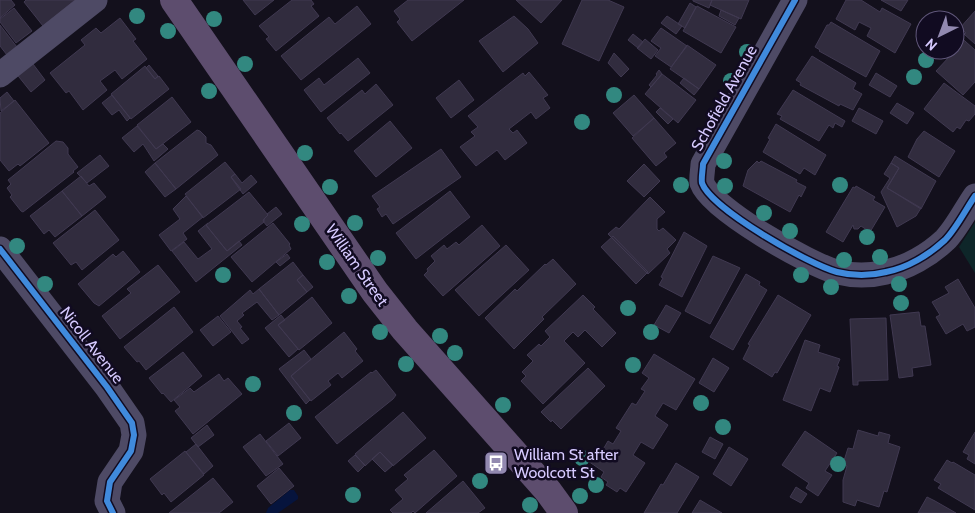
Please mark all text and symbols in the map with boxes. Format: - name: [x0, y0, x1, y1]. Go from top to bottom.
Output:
- north arrow: [915, 10, 965, 60]
- text: N: [922, 35, 941, 55]
- street label: Schofield Avenue: [687, 42, 761, 154]
- street label: William Street: [322, 220, 393, 310]
- street label: Nicoll Avenue: [56, 303, 128, 387]
- place label: William St after Woolcott St: [514, 445, 619, 482]
- bus stop icon: William St after Woolcott St: [483, 450, 509, 476]

